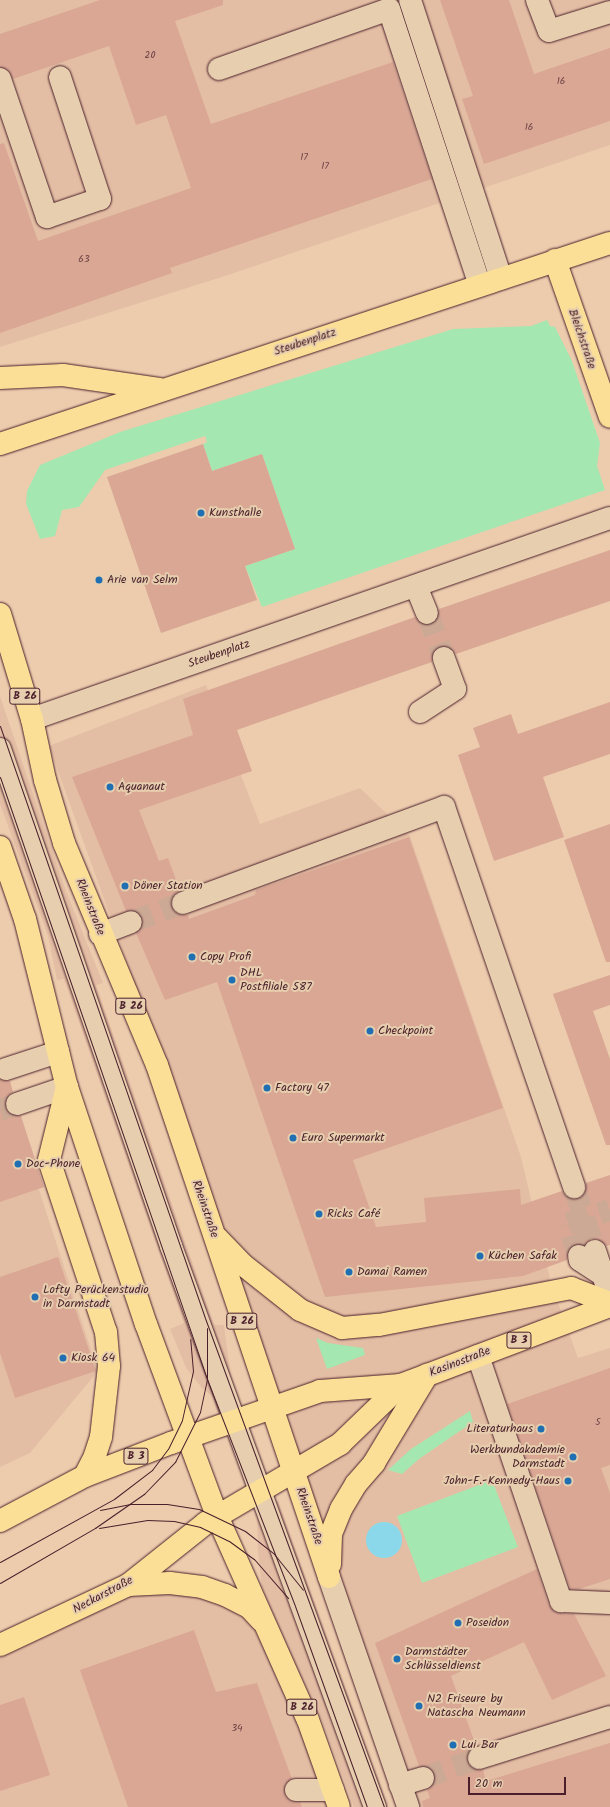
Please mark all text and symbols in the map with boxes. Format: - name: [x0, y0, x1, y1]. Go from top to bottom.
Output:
- house number: 20: [145, 50, 155, 62]
- house number: 16: [557, 76, 565, 88]
- house number: 16: [525, 122, 533, 134]
- house number: 17: [300, 152, 308, 164]
- house number: 17: [321, 161, 329, 173]
- house number: 63: [78, 254, 90, 266]
- street label: Bleichstraße: [565, 307, 599, 371]
- street label: Steubenplatz: [272, 325, 338, 359]
- place label: Kunsthalle: [209, 506, 261, 520]
- marker: Kunsthalle: [196, 508, 206, 518]
- place label: Arie van Selm: [107, 573, 177, 587]
- marker: Arie van Selm: [94, 575, 104, 585]
- street label: Steubenplatz: [186, 637, 252, 671]
- road number: B 26: [9, 687, 41, 705]
- place label: Aquanaut: [118, 780, 165, 794]
- marker: Aquanaut: [105, 782, 115, 792]
- street label: Rheinstraße: [72, 877, 108, 937]
- place label: Döner Station: [133, 879, 203, 893]
- marker: Döner Station: [120, 881, 130, 891]
- place label: Copy Profi: [200, 950, 251, 964]
- marker: Copy Profi: [187, 952, 197, 962]
- place label: DHL Postfiliale 587: [240, 966, 312, 994]
- marker: DHL Postfiliale 587: [227, 975, 237, 985]
- road number: B 26: [115, 997, 147, 1015]
- place label: Checkpoint: [378, 1024, 433, 1038]
- marker: Checkpoint: [365, 1026, 375, 1036]
- place label: Factory 47: [275, 1081, 329, 1095]
- marker: Factory 47: [262, 1083, 272, 1093]
- place label: Euro Supermarkt: [301, 1131, 385, 1145]
- marker: Euro Supermarkt: [288, 1133, 298, 1143]
- place label: Doc-Phone: [26, 1157, 80, 1171]
- marker: Doc-Phone: [13, 1159, 23, 1169]
- street label: Rheinstraße: [188, 1178, 222, 1240]
- place label: Ricks Café: [327, 1207, 380, 1221]
- marker: Ricks Café: [314, 1209, 324, 1219]
- place label: Küchen Safak: [488, 1249, 557, 1263]
- marker: Küchen Safak: [475, 1251, 485, 1261]
- place label: Damai Ramen: [357, 1265, 427, 1279]
- marker: Damai Ramen: [344, 1267, 354, 1277]
- place label: Lofty Perückenstudio in Darmstadt: [43, 1283, 149, 1311]
- marker: Lofty Perückenstudio in Darmstadt: [30, 1292, 40, 1302]
- road number: B 26: [226, 1312, 258, 1330]
- road number: B 3: [506, 1331, 532, 1349]
- street label: Kasinostraße: [427, 1344, 493, 1380]
- place label: Kiosk 64: [71, 1351, 115, 1365]
- marker: Kiosk 64: [58, 1353, 68, 1363]
- house number: 5: [595, 1417, 601, 1429]
- place label: Literaturhaus: [467, 1422, 533, 1436]
- marker: Literaturhaus: [536, 1424, 546, 1434]
- place label: Werkbundakademie Darmstadt: [470, 1443, 565, 1471]
- road number: B 3: [123, 1447, 149, 1465]
- marker: Werkbundakademie Darmstadt: [568, 1452, 578, 1462]
- place label: John-F.-Kennedy-Haus: [444, 1474, 560, 1488]
- marker: John-F.-Kennedy-Haus: [563, 1476, 573, 1486]
- street label: Rheinstraße: [292, 1485, 326, 1547]
- street label: Neckarstraße: [71, 1573, 135, 1617]
- place label: Poseidon: [466, 1616, 509, 1630]
- marker: Poseidon: [453, 1618, 463, 1628]
- place label: Darmstädter Schlüsseldienst: [405, 1645, 481, 1673]
- marker: Darmstädter Schlüsseldienst: [392, 1654, 402, 1664]
- place label: N2 Friseure by Natascha Neumann: [427, 1692, 526, 1720]
- road number: B 26: [286, 1698, 318, 1716]
- marker: N2 Friseure by Natascha Neumann: [414, 1701, 424, 1711]
- house number: 34: [231, 1723, 243, 1735]
- place label: Lui Bar: [461, 1738, 498, 1752]
- marker: Lui Bar: [448, 1740, 458, 1750]
- scale bar: [470, 1769, 568, 1795]
- text: 20 m: [475, 1774, 502, 1793]

